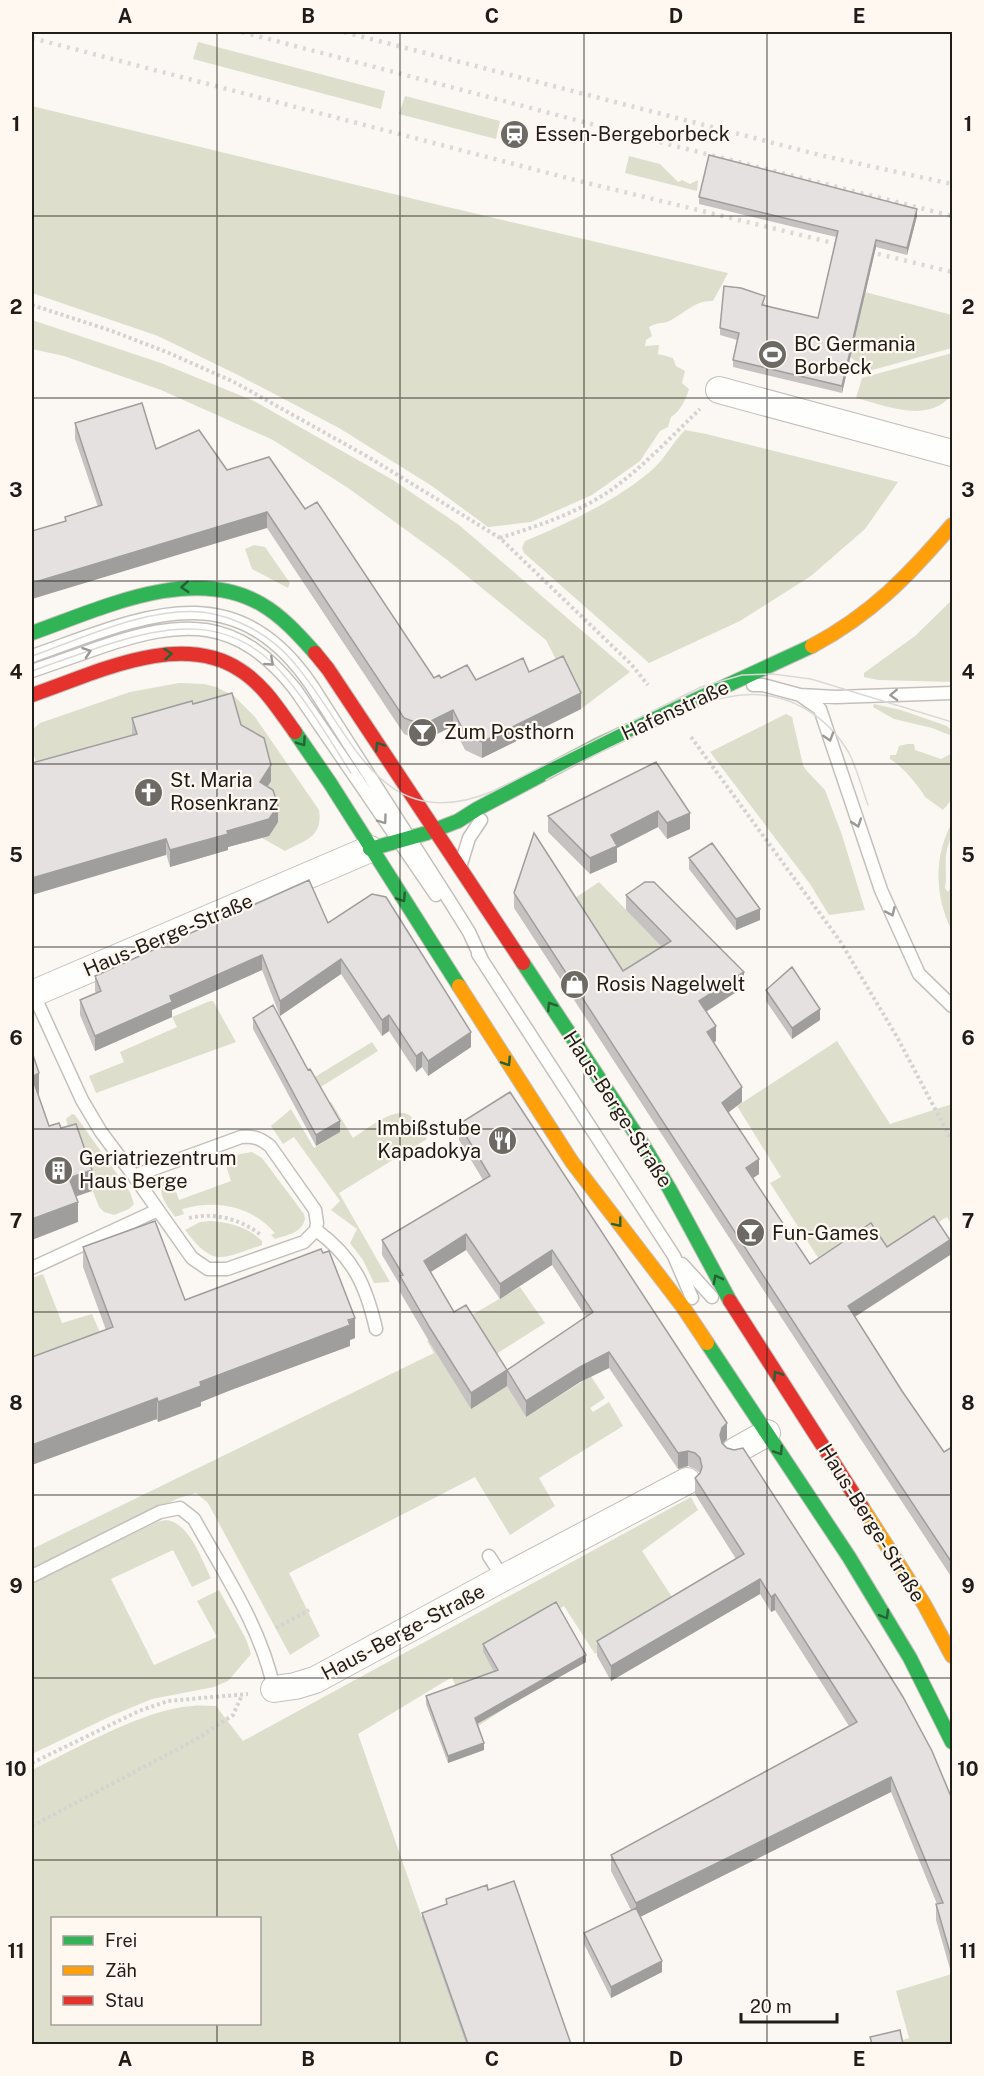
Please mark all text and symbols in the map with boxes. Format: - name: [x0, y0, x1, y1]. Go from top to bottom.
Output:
- text: A: [118, 4, 132, 28]
- text: B: [301, 4, 315, 28]
- text: C: [485, 4, 499, 28]
- text: D: [669, 4, 683, 28]
- text: E: [853, 4, 865, 28]
- text: 1: [12, 112, 20, 136]
- text: 1: [964, 112, 972, 136]
- station icon: Essen-Bergeborbeck: [498, 118, 530, 150]
- place label: Essen-Bergeborbeck: [535, 122, 730, 146]
- text: 2: [10, 295, 22, 319]
- text: 2: [962, 295, 974, 319]
- place label: BC Germania Borbeck: [794, 332, 916, 379]
- sports icon: BC Germania Borbeck: [757, 339, 789, 371]
- text: 3: [9, 478, 23, 502]
- text: 3: [961, 478, 975, 502]
- one-way arrow: [181, 581, 190, 594]
- one-way arrow: [81, 647, 92, 659]
- one-way arrow: [163, 648, 172, 661]
- one-way arrow: [263, 655, 274, 666]
- text: 4: [9, 660, 23, 684]
- text: 4: [961, 660, 975, 684]
- street label: Hafenstraße: [617, 675, 733, 745]
- one-way arrow: [890, 689, 899, 701]
- bar icon: Zum Posthorn: [407, 716, 439, 748]
- place label: Zum Posthorn: [444, 720, 574, 744]
- one-way arrow: [822, 731, 834, 742]
- one-way arrow: [295, 735, 306, 746]
- one-way arrow: [375, 741, 386, 752]
- place label: St. Maria Rosenkranz: [170, 768, 278, 815]
- church icon: St. Maria Rosenkranz: [133, 776, 165, 808]
- one-way arrow: [376, 813, 387, 824]
- one-way arrow: [850, 817, 863, 828]
- text: 5: [9, 843, 23, 867]
- text: 5: [961, 843, 975, 867]
- street label: Haus-Berge-Straße: [80, 888, 256, 982]
- one-way arrow: [394, 892, 405, 903]
- one-way arrow: [883, 905, 895, 916]
- shop icon: Rosis Nagelwelt: [559, 968, 591, 1000]
- place label: Rosis Nagelwelt: [596, 972, 745, 996]
- one-way arrow: [547, 1001, 558, 1012]
- text: 6: [9, 1026, 23, 1050]
- street label: Haus-Berge-Straße: [558, 1026, 678, 1192]
- text: 6: [961, 1026, 975, 1050]
- one-way arrow: [500, 1056, 511, 1067]
- place label: Imbißstube Kapadokya: [377, 1116, 481, 1163]
- restaurant icon: Imbißstube Kapadokya: [486, 1124, 518, 1156]
- place label: Geriatriezentrum Haus Berge: [79, 1146, 237, 1193]
- building icon: Geriatriezentrum Haus Berge: [42, 1154, 74, 1186]
- text: 7: [10, 1209, 22, 1233]
- text: 7: [962, 1209, 974, 1233]
- one-way arrow: [610, 1216, 621, 1227]
- bar icon: Fun-Games: [735, 1217, 767, 1249]
- place label: Fun-Games: [772, 1221, 879, 1245]
- one-way arrow: [713, 1275, 724, 1285]
- one-way arrow: [773, 1371, 784, 1382]
- text: 8: [9, 1391, 23, 1415]
- text: 8: [961, 1391, 975, 1415]
- street label: Haus-Berge-Straße: [814, 1440, 930, 1606]
- one-way arrow: [772, 1444, 783, 1455]
- text: 9: [9, 1574, 23, 1598]
- text: 9: [961, 1574, 975, 1598]
- street label: Haus-Berge-Straße: [317, 1579, 489, 1685]
- one-way arrow: [878, 1609, 889, 1619]
- text: 10: [5, 1757, 27, 1781]
- text: 10: [957, 1757, 979, 1781]
- legend: [51, 1917, 261, 2025]
- text: Frei: [105, 1930, 137, 1951]
- text: 11: [7, 1939, 25, 1963]
- text: 11: [959, 1939, 977, 1963]
- text: Zäh: [105, 1960, 137, 1981]
- scale bar: [741, 1986, 837, 2024]
- text: Stau: [105, 1990, 144, 2011]
- text: 20 m: [750, 1996, 792, 2017]
- text: A: [118, 2047, 132, 2071]
- text: B: [301, 2047, 315, 2071]
- text: C: [485, 2047, 499, 2071]
- text: D: [669, 2047, 683, 2071]
- text: E: [853, 2047, 865, 2071]

